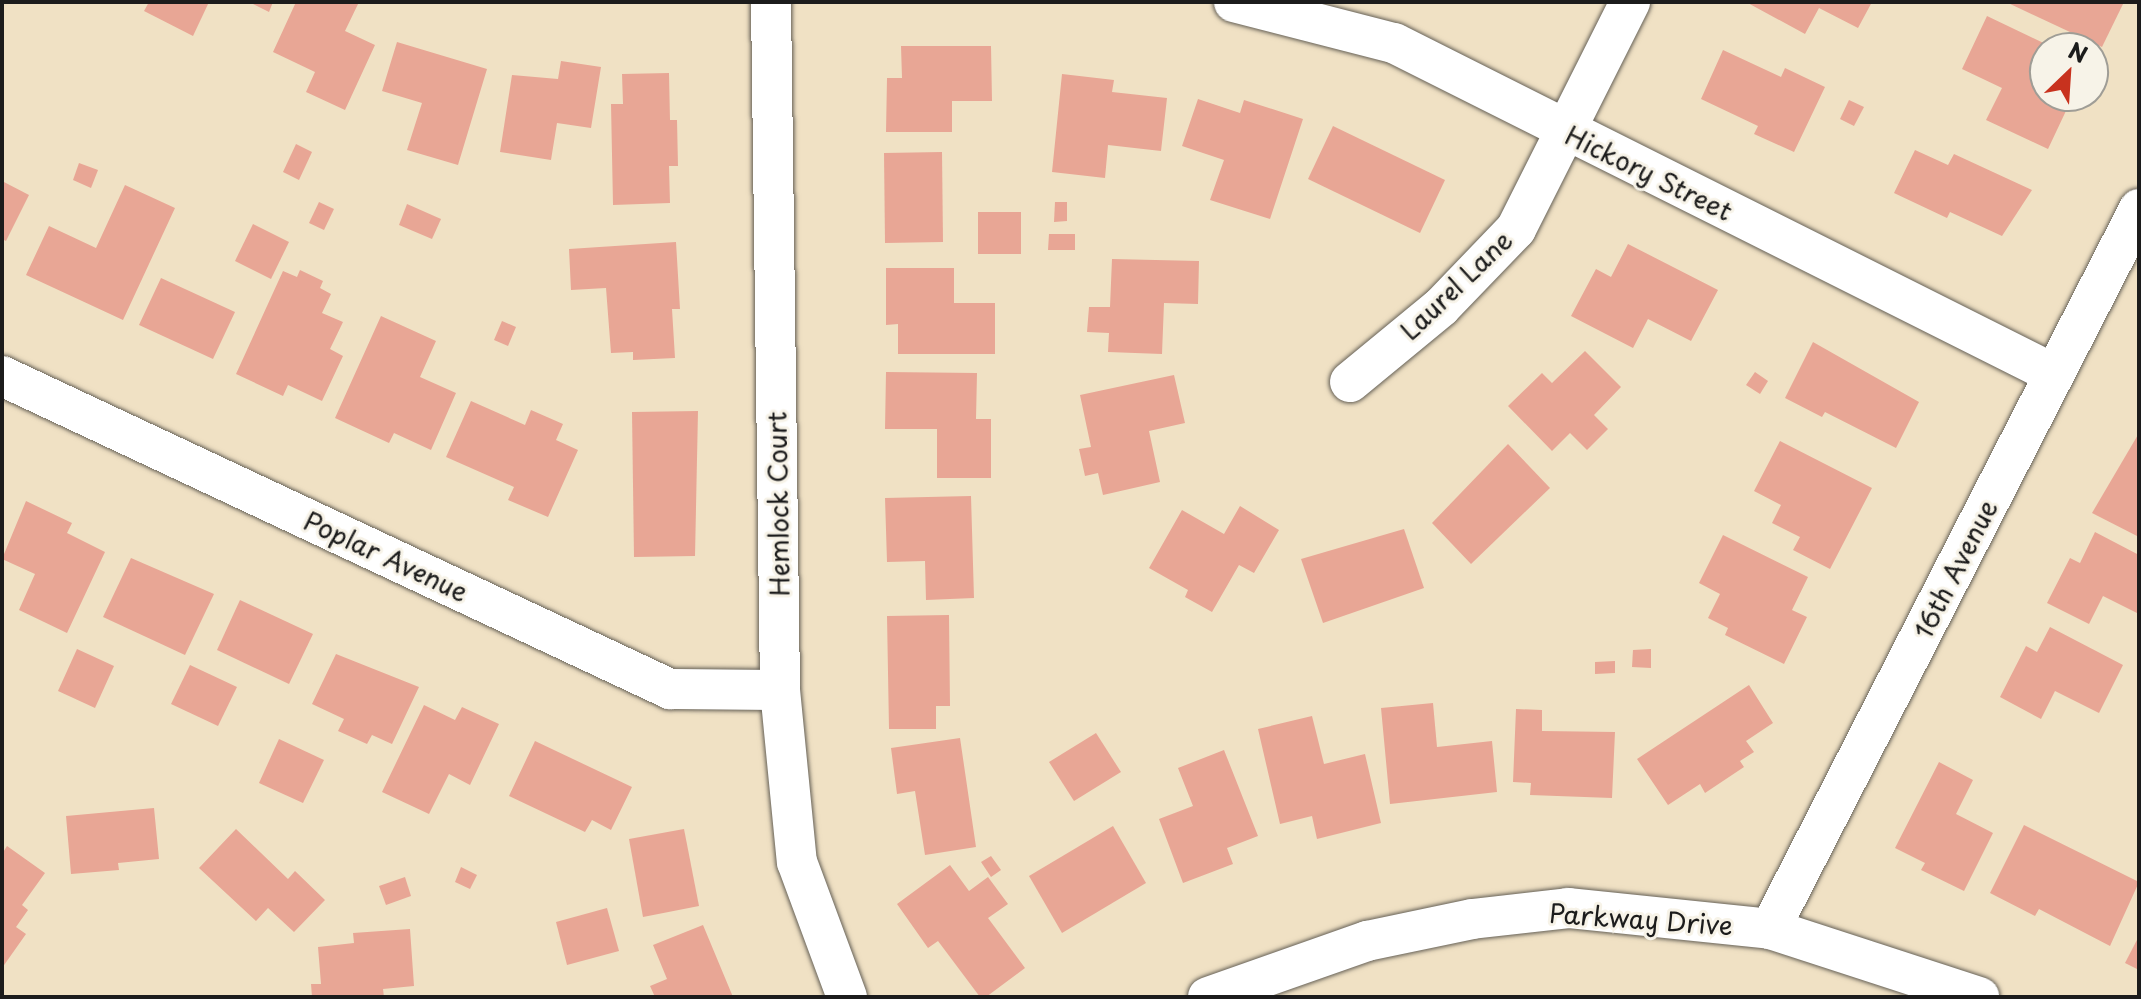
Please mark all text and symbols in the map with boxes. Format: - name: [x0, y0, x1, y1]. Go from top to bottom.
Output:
- north arrow: [2029, 32, 2109, 112]
- text: N: [2064, 33, 2093, 70]
- street label: Hickory Street: [1560, 119, 1738, 227]
- street label: Laurel Lane: [1393, 223, 1519, 347]
- street label: Hemlock Court: [761, 410, 795, 598]
- street label: 16th Avenue: [1906, 494, 2004, 644]
- street label: Poplar Avenue: [299, 504, 473, 608]
- street label: Parkway Drive: [1547, 897, 1735, 941]

